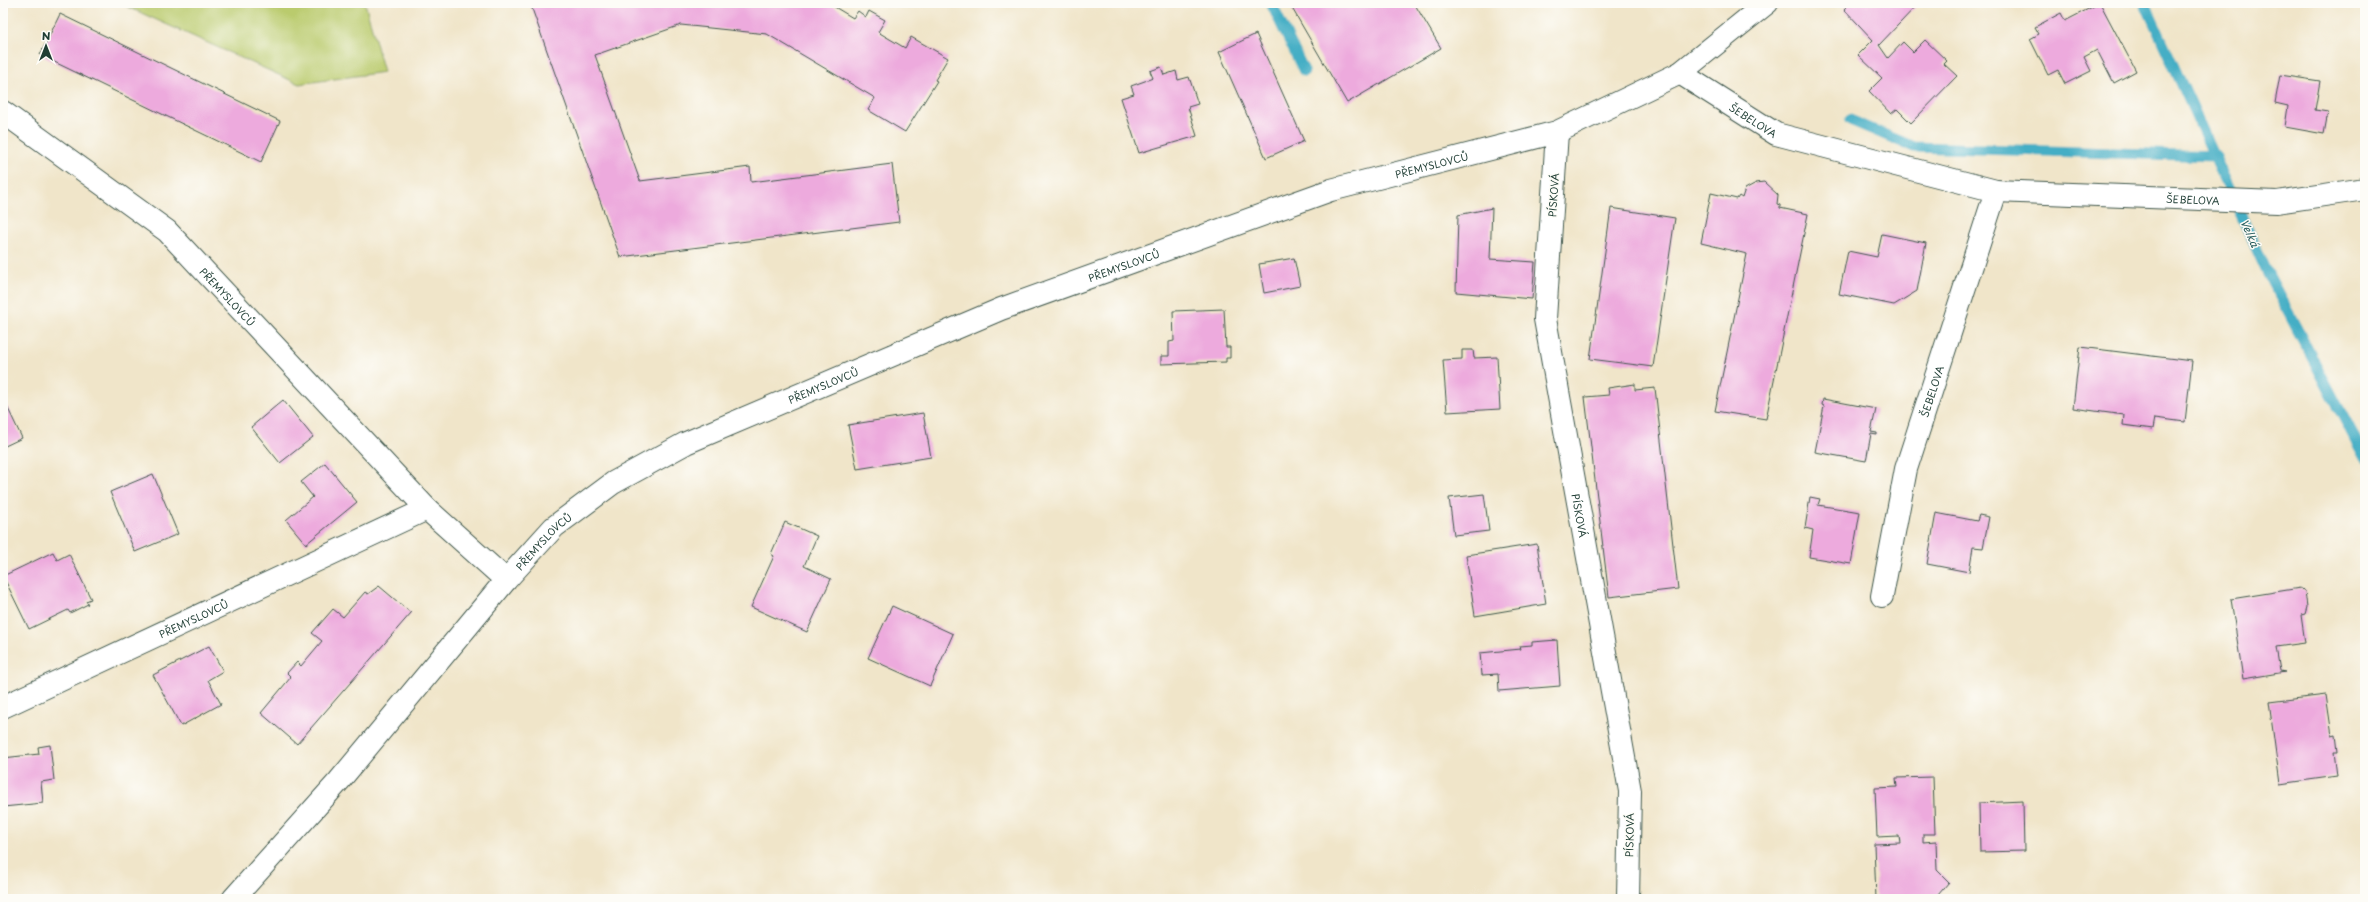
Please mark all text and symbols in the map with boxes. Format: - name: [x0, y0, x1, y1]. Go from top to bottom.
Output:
- north arrow: [26, 26, 66, 66]
- text: N: [42, 27, 51, 44]
- street label: ŠEBELOVA: [1727, 99, 1780, 141]
- street label: PŘEMYSLOVCŮ: [1393, 148, 1470, 181]
- street label: PÍSKOVÁ: [1544, 172, 1562, 218]
- street label: ŠEBELOVA: [2166, 190, 2220, 207]
- water label: Velká: [2236, 216, 2264, 251]
- street label: PŘEMYSLOVCŮ: [1086, 245, 1162, 285]
- street label: PŘEMYSLOVCŮ: [197, 264, 259, 329]
- street label: PŘEMYSLOVCŮ: [785, 363, 860, 406]
- street label: ŠEBELOVA: [1916, 363, 1947, 419]
- street label: PÍSKOVÁ: [1569, 492, 1592, 539]
- street label: PŘEMYSLOVCŮ: [512, 509, 575, 573]
- street label: PŘEMYSLOVCŮ: [156, 595, 230, 641]
- street label: PÍSKOVÁ: [1621, 812, 1637, 857]

